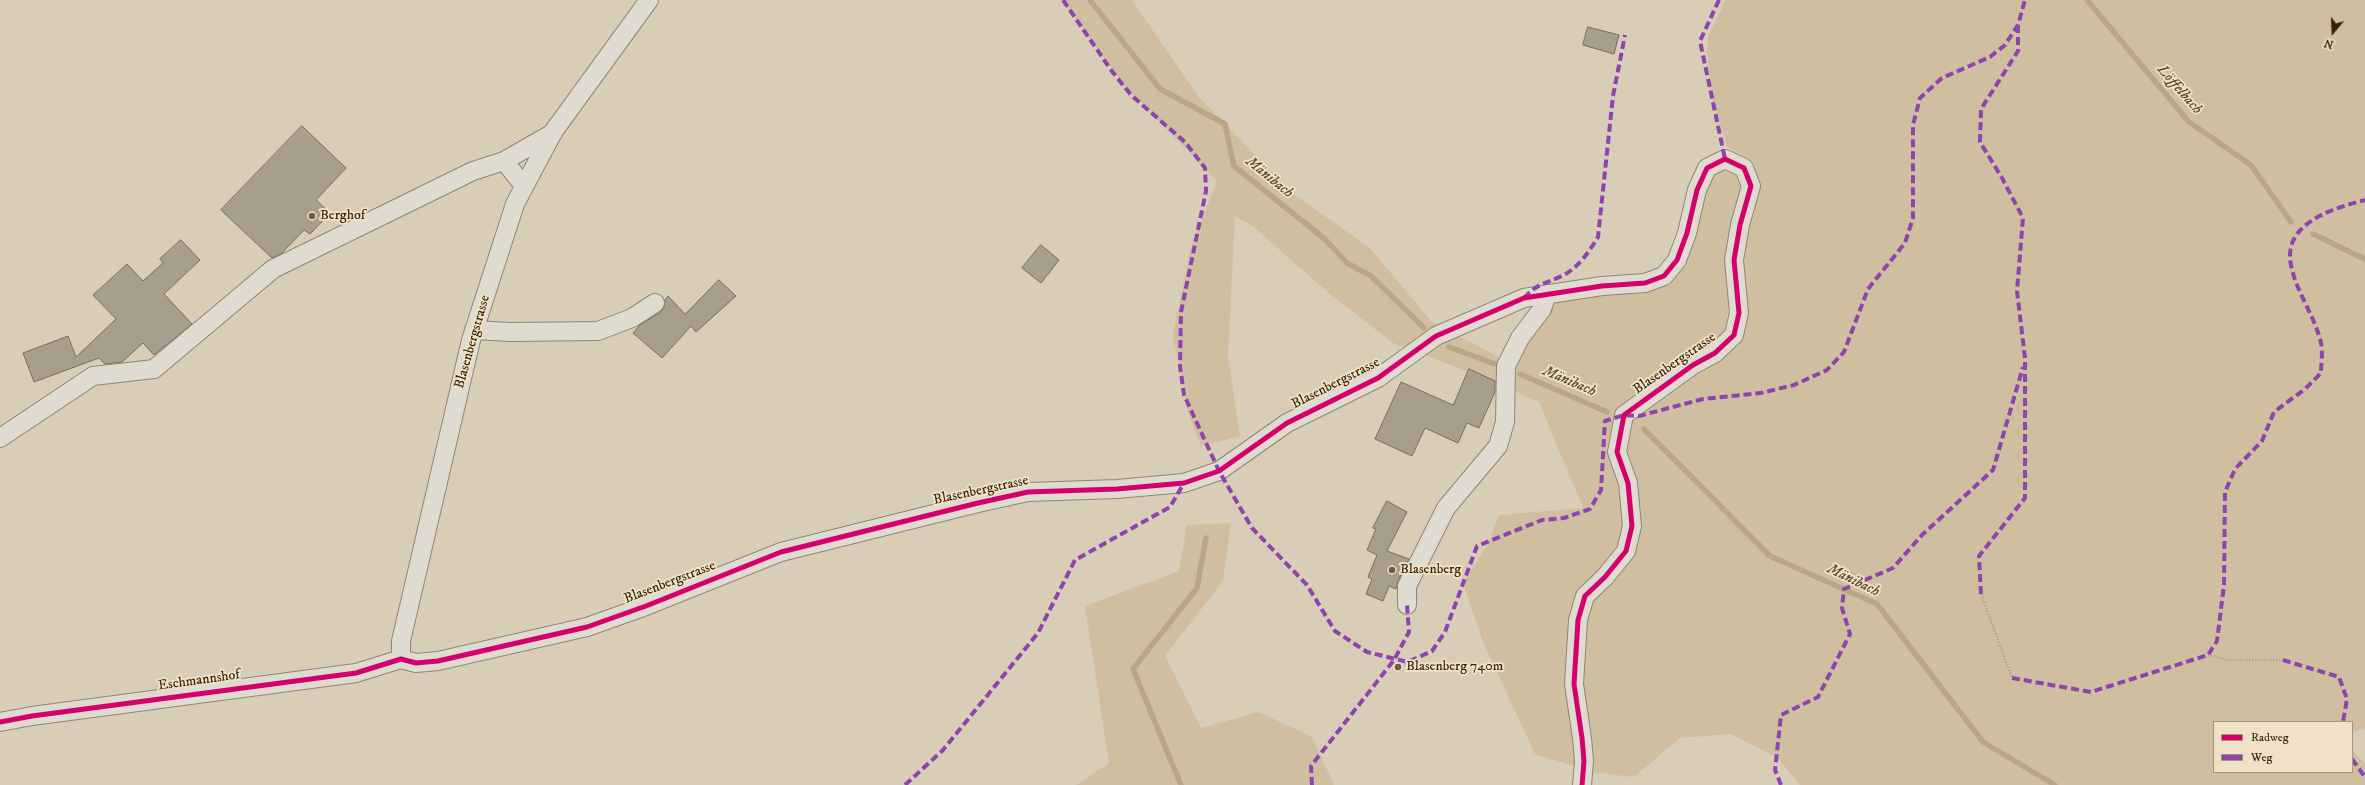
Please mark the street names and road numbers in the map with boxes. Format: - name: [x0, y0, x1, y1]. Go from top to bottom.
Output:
- street label: Blasenbergstrasse: [452, 293, 494, 391]
- street label: Blasenbergstrasse: [1631, 329, 1719, 399]
- street label: Blasenbergstrasse: [1289, 355, 1383, 413]
- street label: Blasenbergstrasse: [932, 473, 1030, 509]
- street label: Blasenbergstrasse: [622, 558, 718, 608]
- street label: Eschmannshof: [157, 667, 241, 695]

